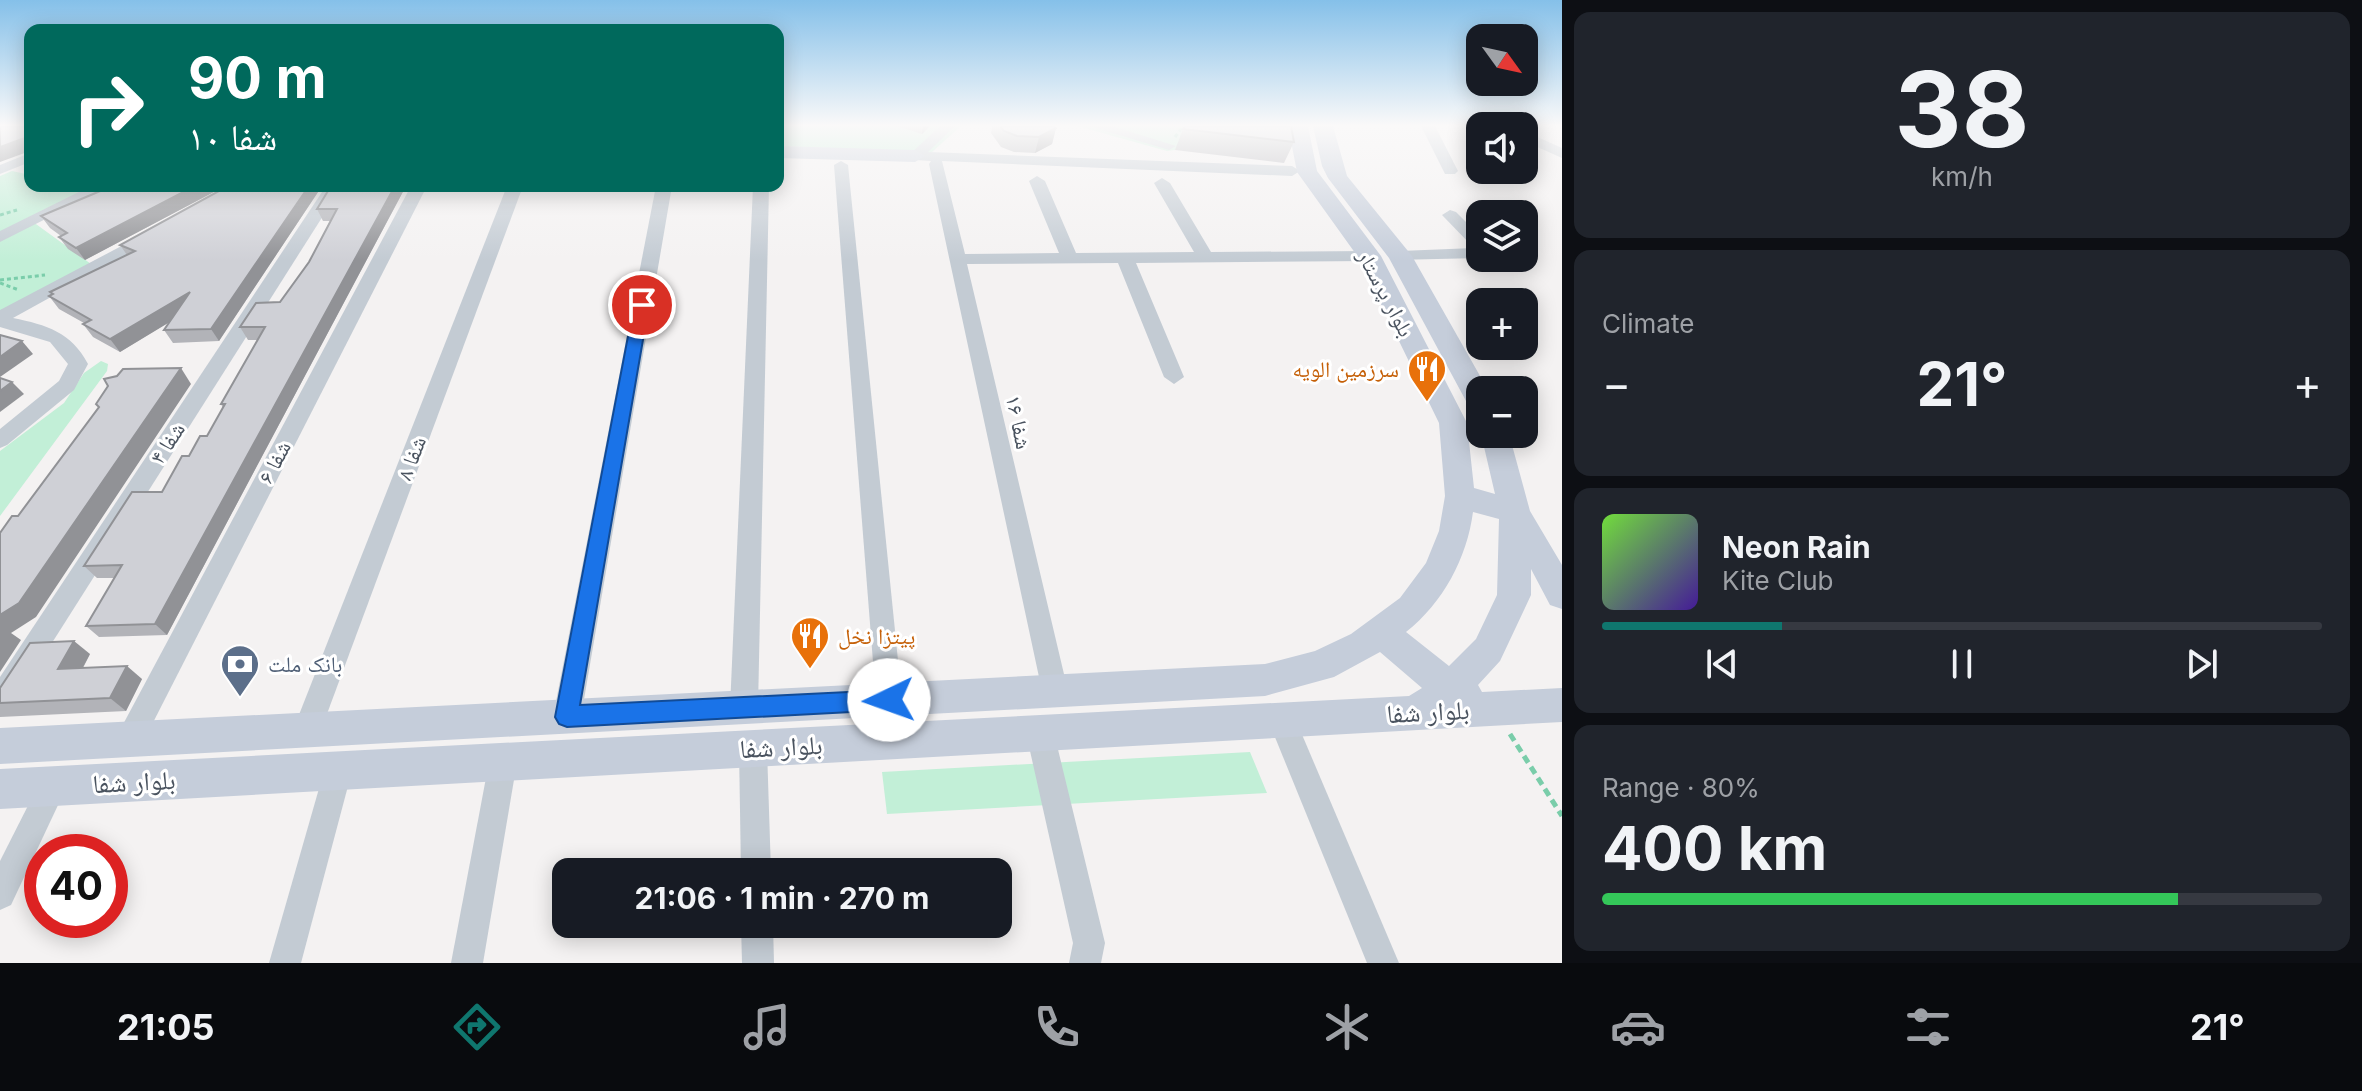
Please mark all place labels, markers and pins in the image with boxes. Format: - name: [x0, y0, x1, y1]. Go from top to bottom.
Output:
- pin: [608, 271, 676, 339]
- restaurant icon: سرزمین الویه: [1406, 348, 1448, 403]
- place label: سرزمین الویه: [1292, 356, 1399, 383]
- restaurant icon: پیتزا نخل: [789, 615, 831, 670]
- place label: پیتزا نخل: [838, 623, 915, 650]
- bank icon: بانک ملت: [219, 643, 261, 698]
- place label: بانک ملت: [268, 651, 342, 677]

